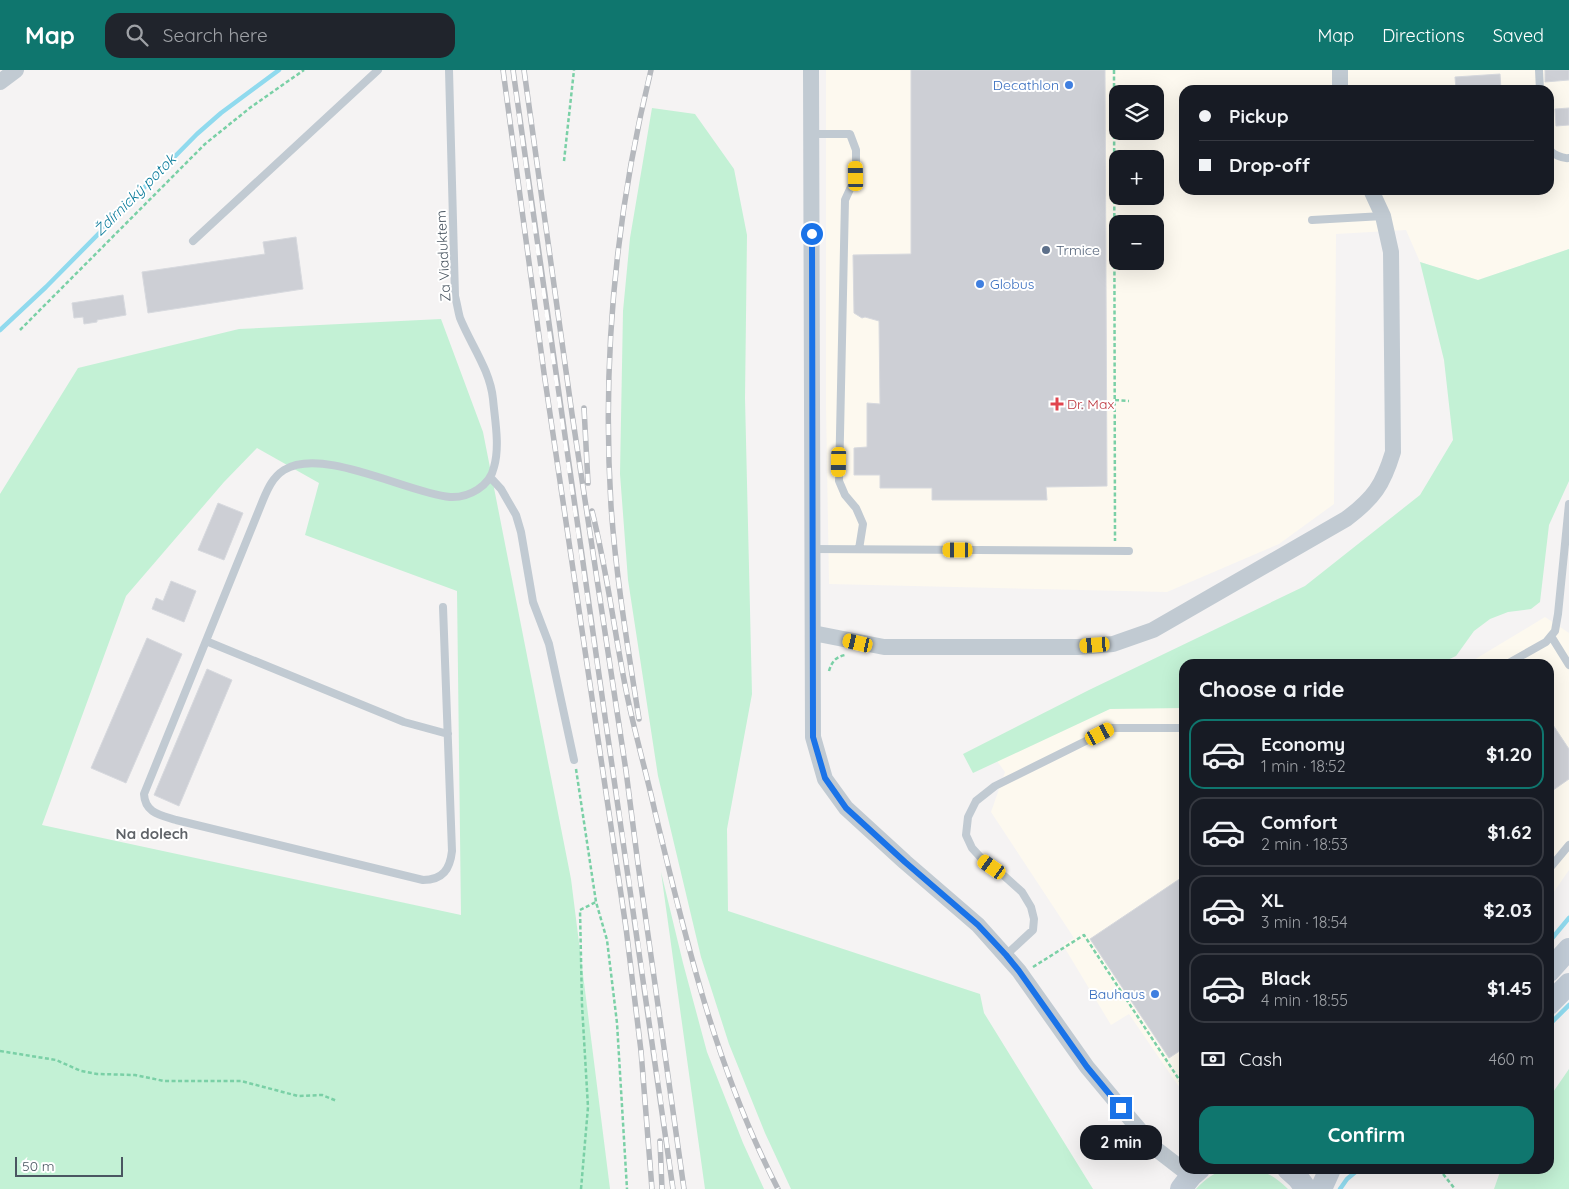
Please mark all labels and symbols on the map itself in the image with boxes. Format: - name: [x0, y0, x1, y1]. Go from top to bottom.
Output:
- place label: Decathlon: [993, 76, 1059, 94]
- marker: Decathlon: [1063, 79, 1075, 91]
- water label: Ždírnický potok: [90, 148, 181, 240]
- car: [848, 161, 863, 191]
- street label: Za Viaduktem: [432, 210, 454, 302]
- route start: [801, 223, 823, 245]
- place label: Trmice: [1056, 241, 1100, 259]
- marker: Trmice: [1040, 244, 1052, 256]
- place label: Globus: [990, 275, 1034, 293]
- marker: Globus: [974, 278, 986, 290]
- place label: Dr. Max: [1067, 395, 1114, 413]
- marker: Dr. Max: [1051, 398, 1063, 410]
- car: [831, 447, 846, 477]
- car: [943, 543, 973, 558]
- car: [841, 632, 874, 654]
- car: [1079, 636, 1110, 654]
- car: [1083, 721, 1116, 747]
- district label: Na dolech: [116, 824, 188, 843]
- car: [975, 852, 1008, 882]
- place label: Bauhaus: [1089, 985, 1145, 1003]
- marker: Bauhaus: [1149, 988, 1161, 1000]
- route end: [1110, 1097, 1132, 1119]
- callout: 2 min: [1080, 1126, 1162, 1160]
- scale bar: [15, 1154, 122, 1177]

